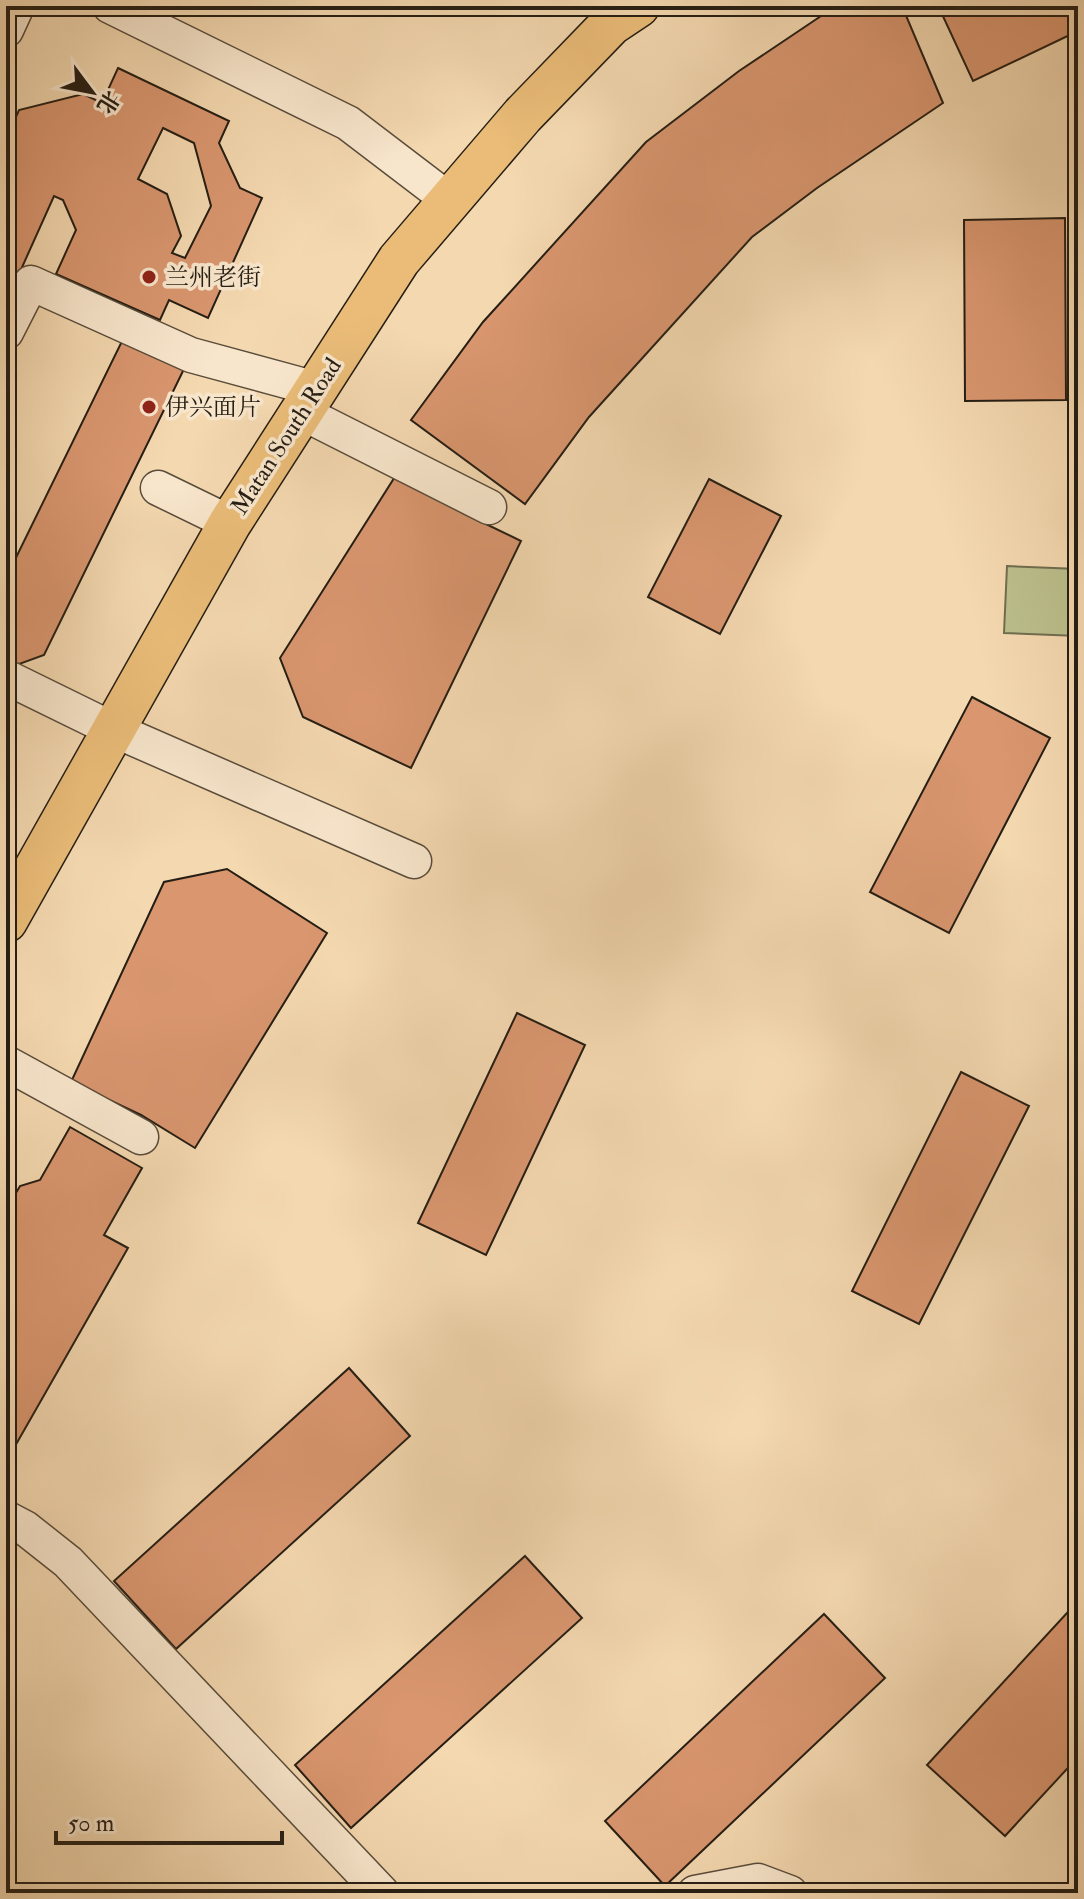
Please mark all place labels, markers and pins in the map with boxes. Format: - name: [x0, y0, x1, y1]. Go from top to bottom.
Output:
- place label: 兰州老街: [165, 262, 261, 293]
- marker: 兰州老街: [140, 268, 158, 286]
- place label: 伊兴面片: [165, 392, 261, 423]
- marker: 伊兴面片: [140, 398, 158, 416]

